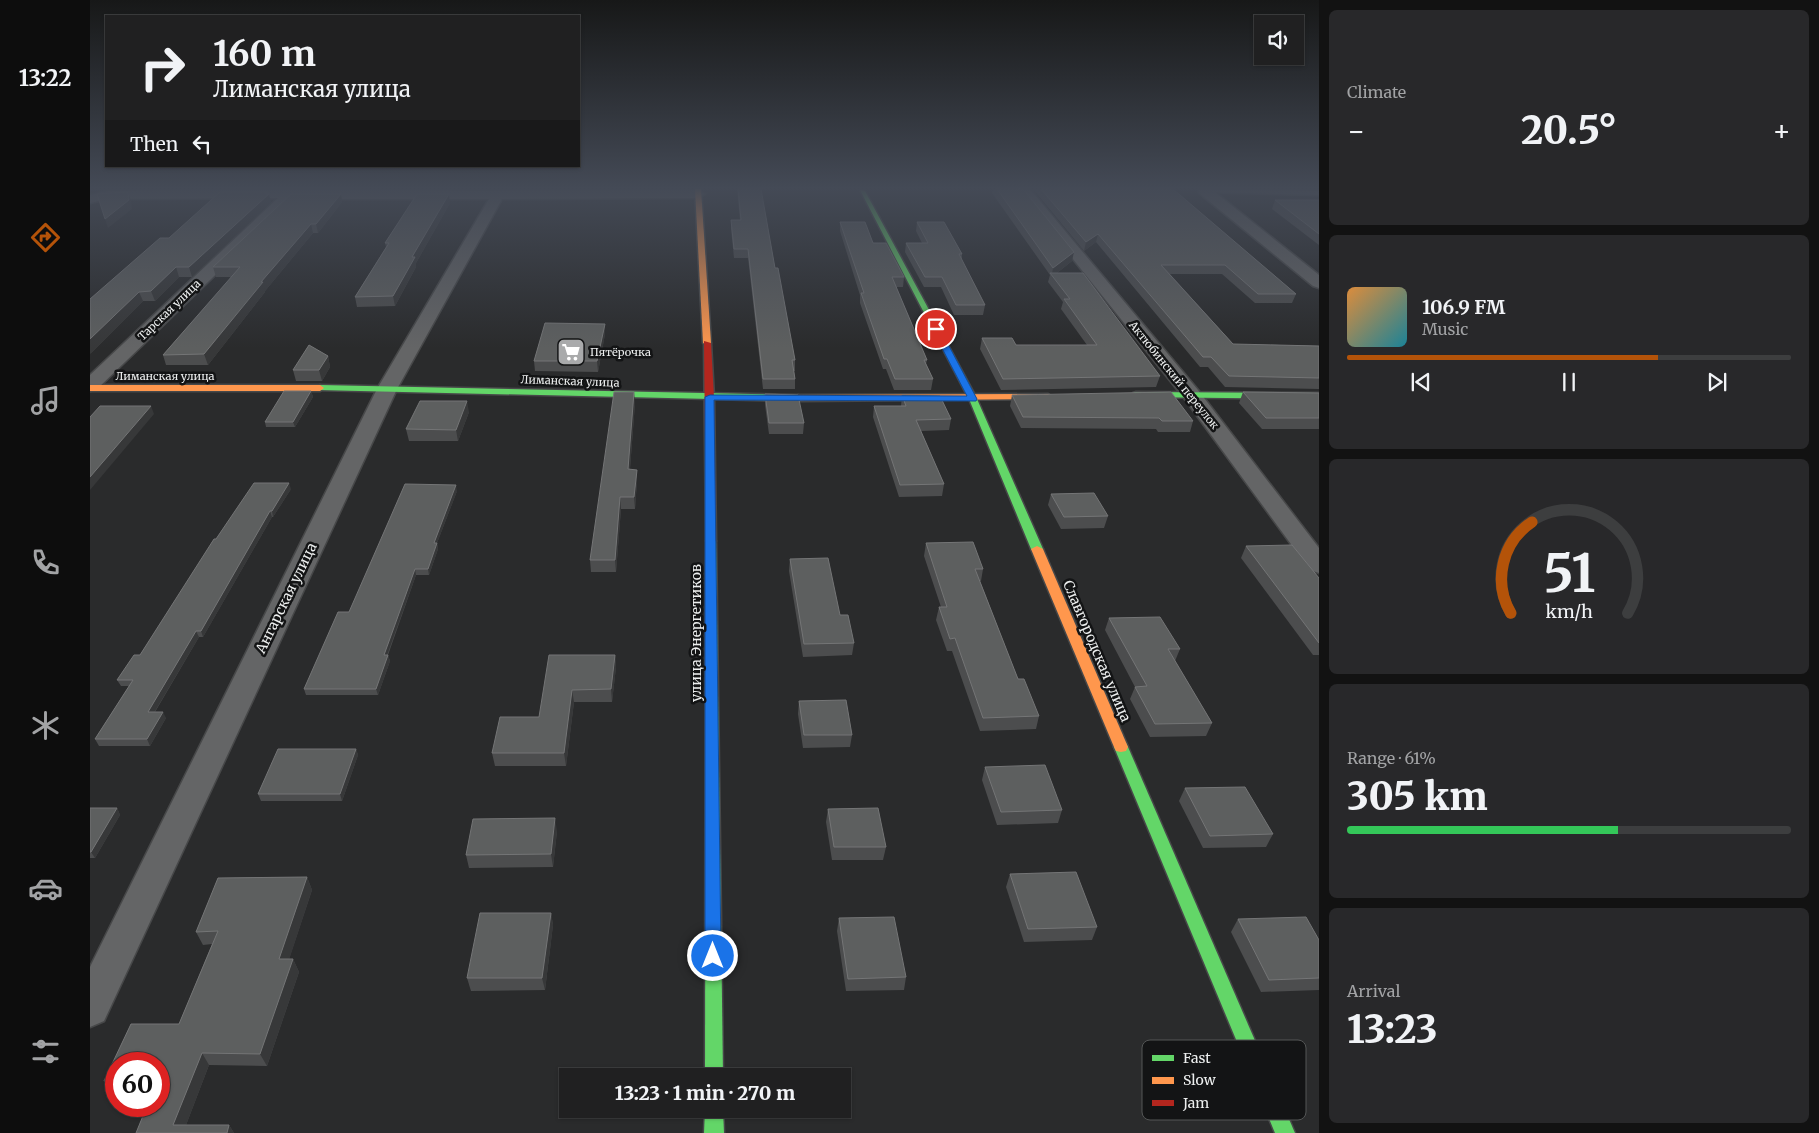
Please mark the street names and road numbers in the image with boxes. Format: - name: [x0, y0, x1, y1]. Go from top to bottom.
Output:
- street label: Тарская улица: [135, 277, 203, 343]
- street label: Актюбинский переулок: [1125, 317, 1222, 432]
- street label: Лиманская улица: [116, 369, 215, 383]
- street label: Лиманская улица: [520, 372, 620, 390]
- street label: Ангарская улица: [251, 539, 321, 657]
- street label: улица Энергетиков: [687, 564, 705, 702]
- street label: Славгородская улица: [1059, 577, 1135, 725]

